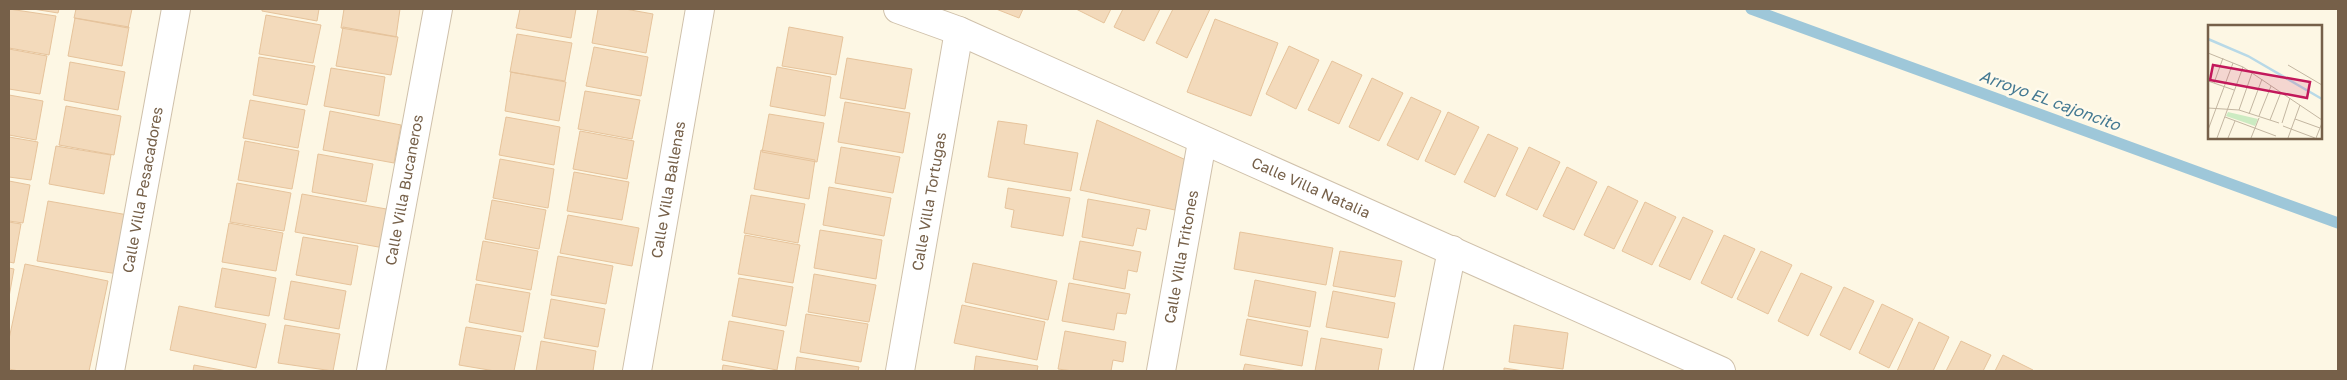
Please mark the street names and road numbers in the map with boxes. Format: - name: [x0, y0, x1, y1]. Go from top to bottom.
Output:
- street label: Calle Villa Pesacadores: [118, 105, 166, 274]
- street label: Calle Villa Bucaneros: [381, 113, 426, 267]
- street label: Calle Villa Ballenas: [647, 120, 688, 260]
- street label: Calle Villa Tortugas: [908, 131, 949, 272]
- street label: Calle Villa Natalia: [1249, 153, 1373, 221]
- street label: Calle Villa Tritones: [1160, 188, 1201, 325]

